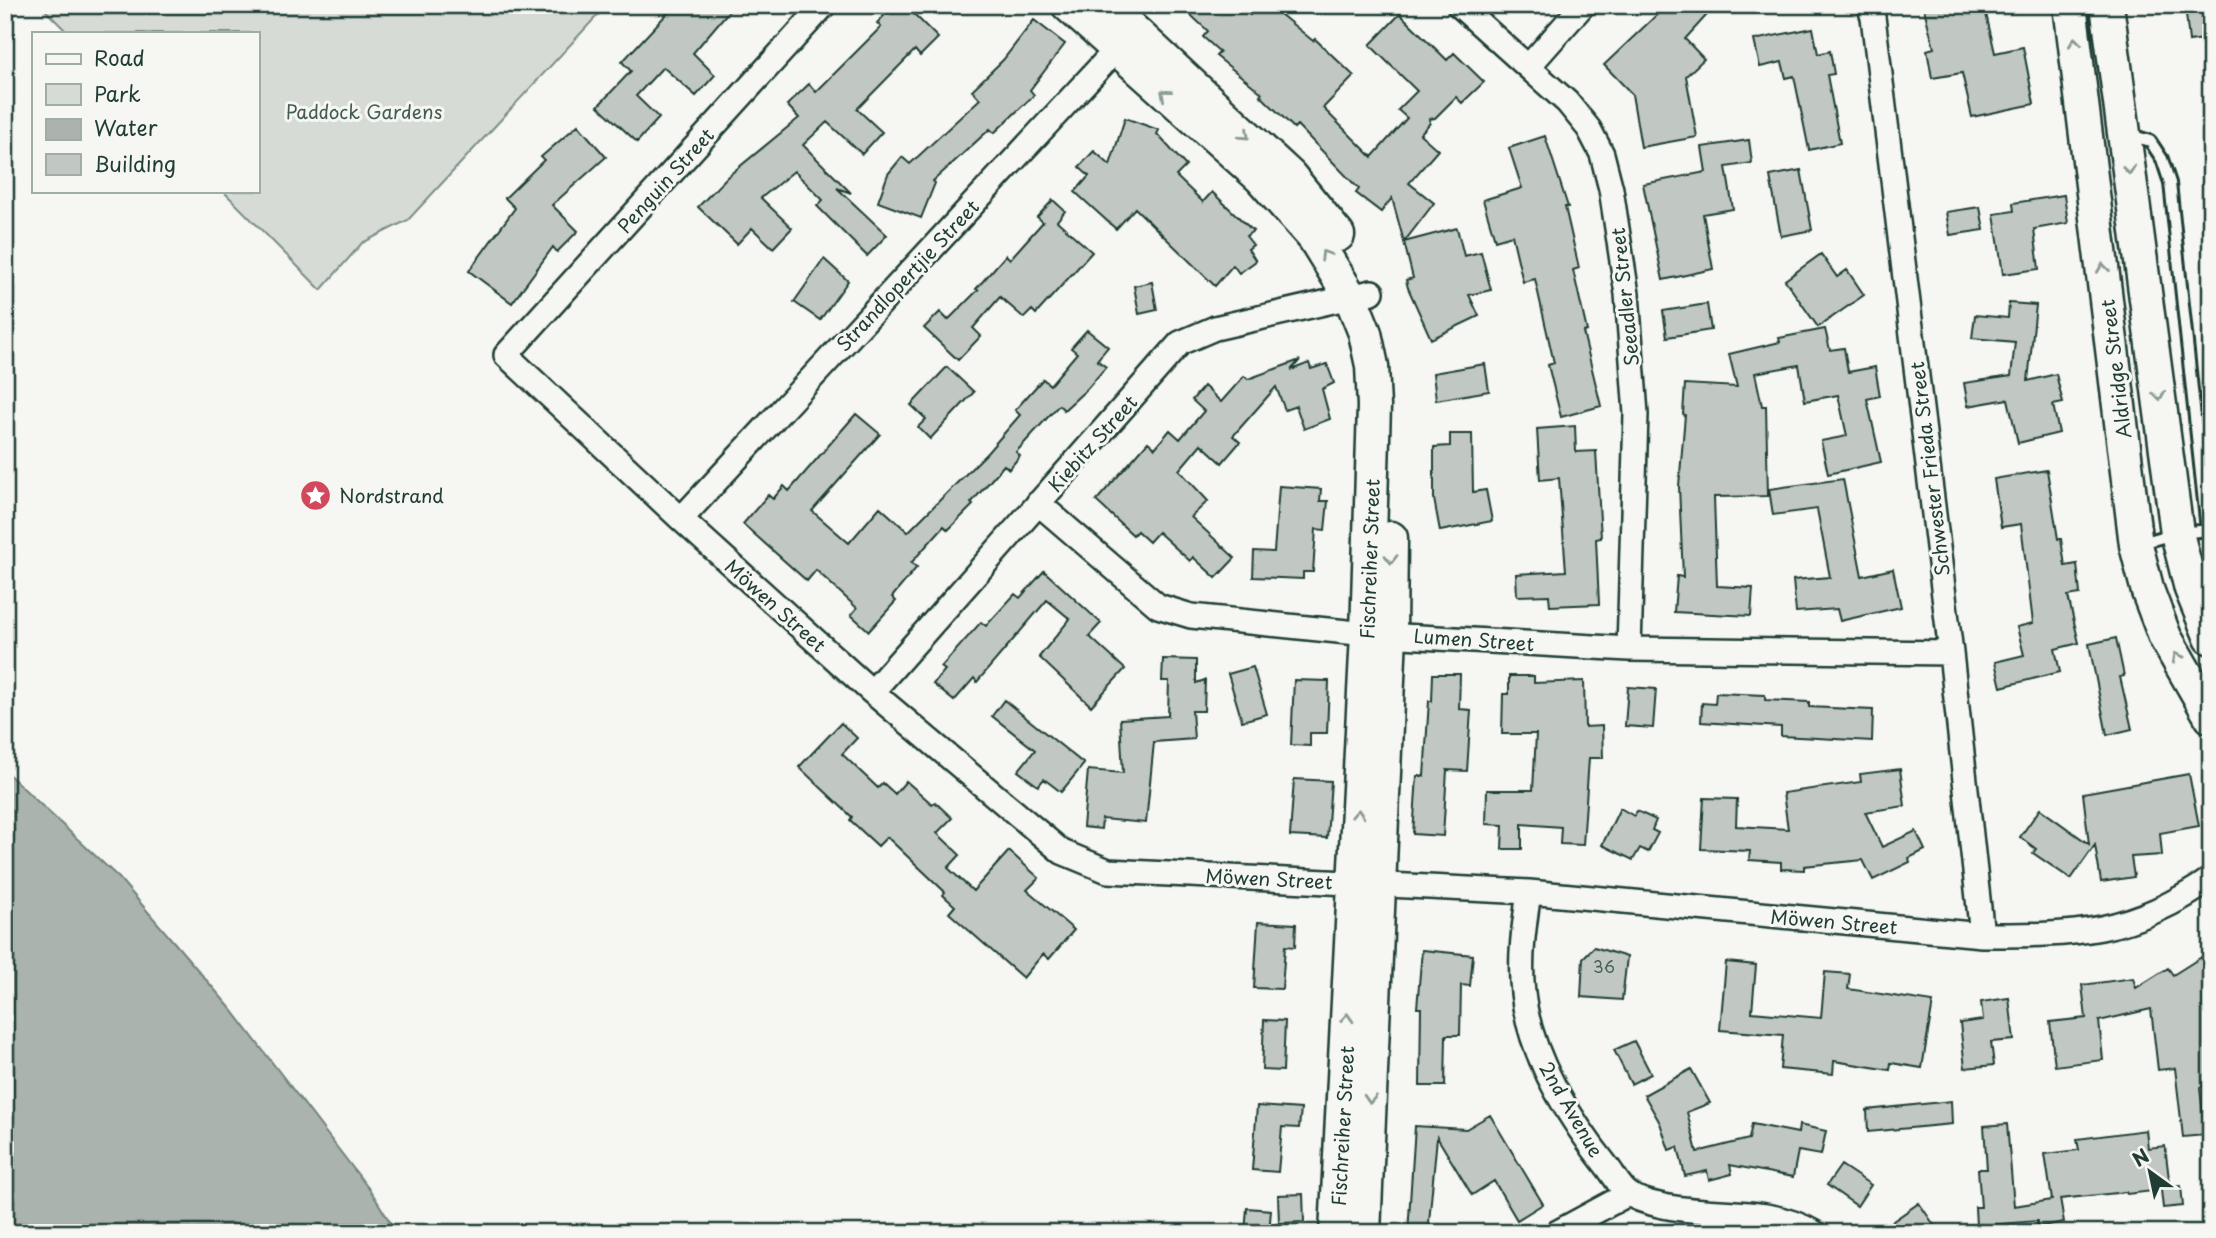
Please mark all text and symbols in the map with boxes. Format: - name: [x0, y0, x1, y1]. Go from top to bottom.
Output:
- legend: [32, 32, 259, 192]
- one-way arrow: [2068, 36, 2083, 48]
- text: Road: [94, 41, 145, 73]
- text: Park: [94, 77, 141, 109]
- one-way arrow: [1161, 90, 1174, 102]
- park label: Paddock Gardens: [286, 97, 442, 125]
- text: Water: [94, 111, 158, 143]
- street label: Penguin Street: [610, 121, 720, 239]
- one-way arrow: [1237, 127, 1250, 139]
- text: Building: [94, 147, 176, 179]
- one-way arrow: [2122, 164, 2137, 176]
- street label: Strandlopertjie Street: [829, 193, 985, 357]
- street label: Seeadler Street: [1603, 226, 1645, 368]
- one-way arrow: [1320, 250, 1333, 263]
- one-way arrow: [2095, 262, 2110, 274]
- street label: Aldridge Street: [2093, 298, 2137, 440]
- street label: Schwester Frieda Street: [1902, 360, 1956, 578]
- street label: Kiebitz Street: [1041, 388, 1143, 498]
- one-way arrow: [2151, 390, 2166, 401]
- place icon: Nordstrand: [299, 478, 333, 512]
- street label: Fischreiher Street: [1352, 478, 1386, 640]
- place label: Nordstrand: [339, 481, 444, 509]
- street label: Möwen Street: [719, 552, 833, 658]
- one-way arrow: [1383, 554, 1399, 565]
- street label: Lumen Street: [1413, 621, 1535, 657]
- one-way arrow: [2172, 652, 2185, 665]
- one-way arrow: [1351, 809, 1366, 820]
- street label: Möwen Street: [1205, 861, 1334, 895]
- street label: Möwen Street: [1769, 902, 1899, 941]
- house number: 36: [1593, 954, 1615, 978]
- one-way arrow: [1340, 1012, 1355, 1023]
- street label: Fischreiher Street: [1324, 1045, 1360, 1207]
- street label: 2nd Avenue: [1533, 1056, 1611, 1162]
- one-way arrow: [1362, 1094, 1377, 1105]
- north arrow: [2114, 1136, 2184, 1206]
- text: N: [2126, 1141, 2154, 1173]

